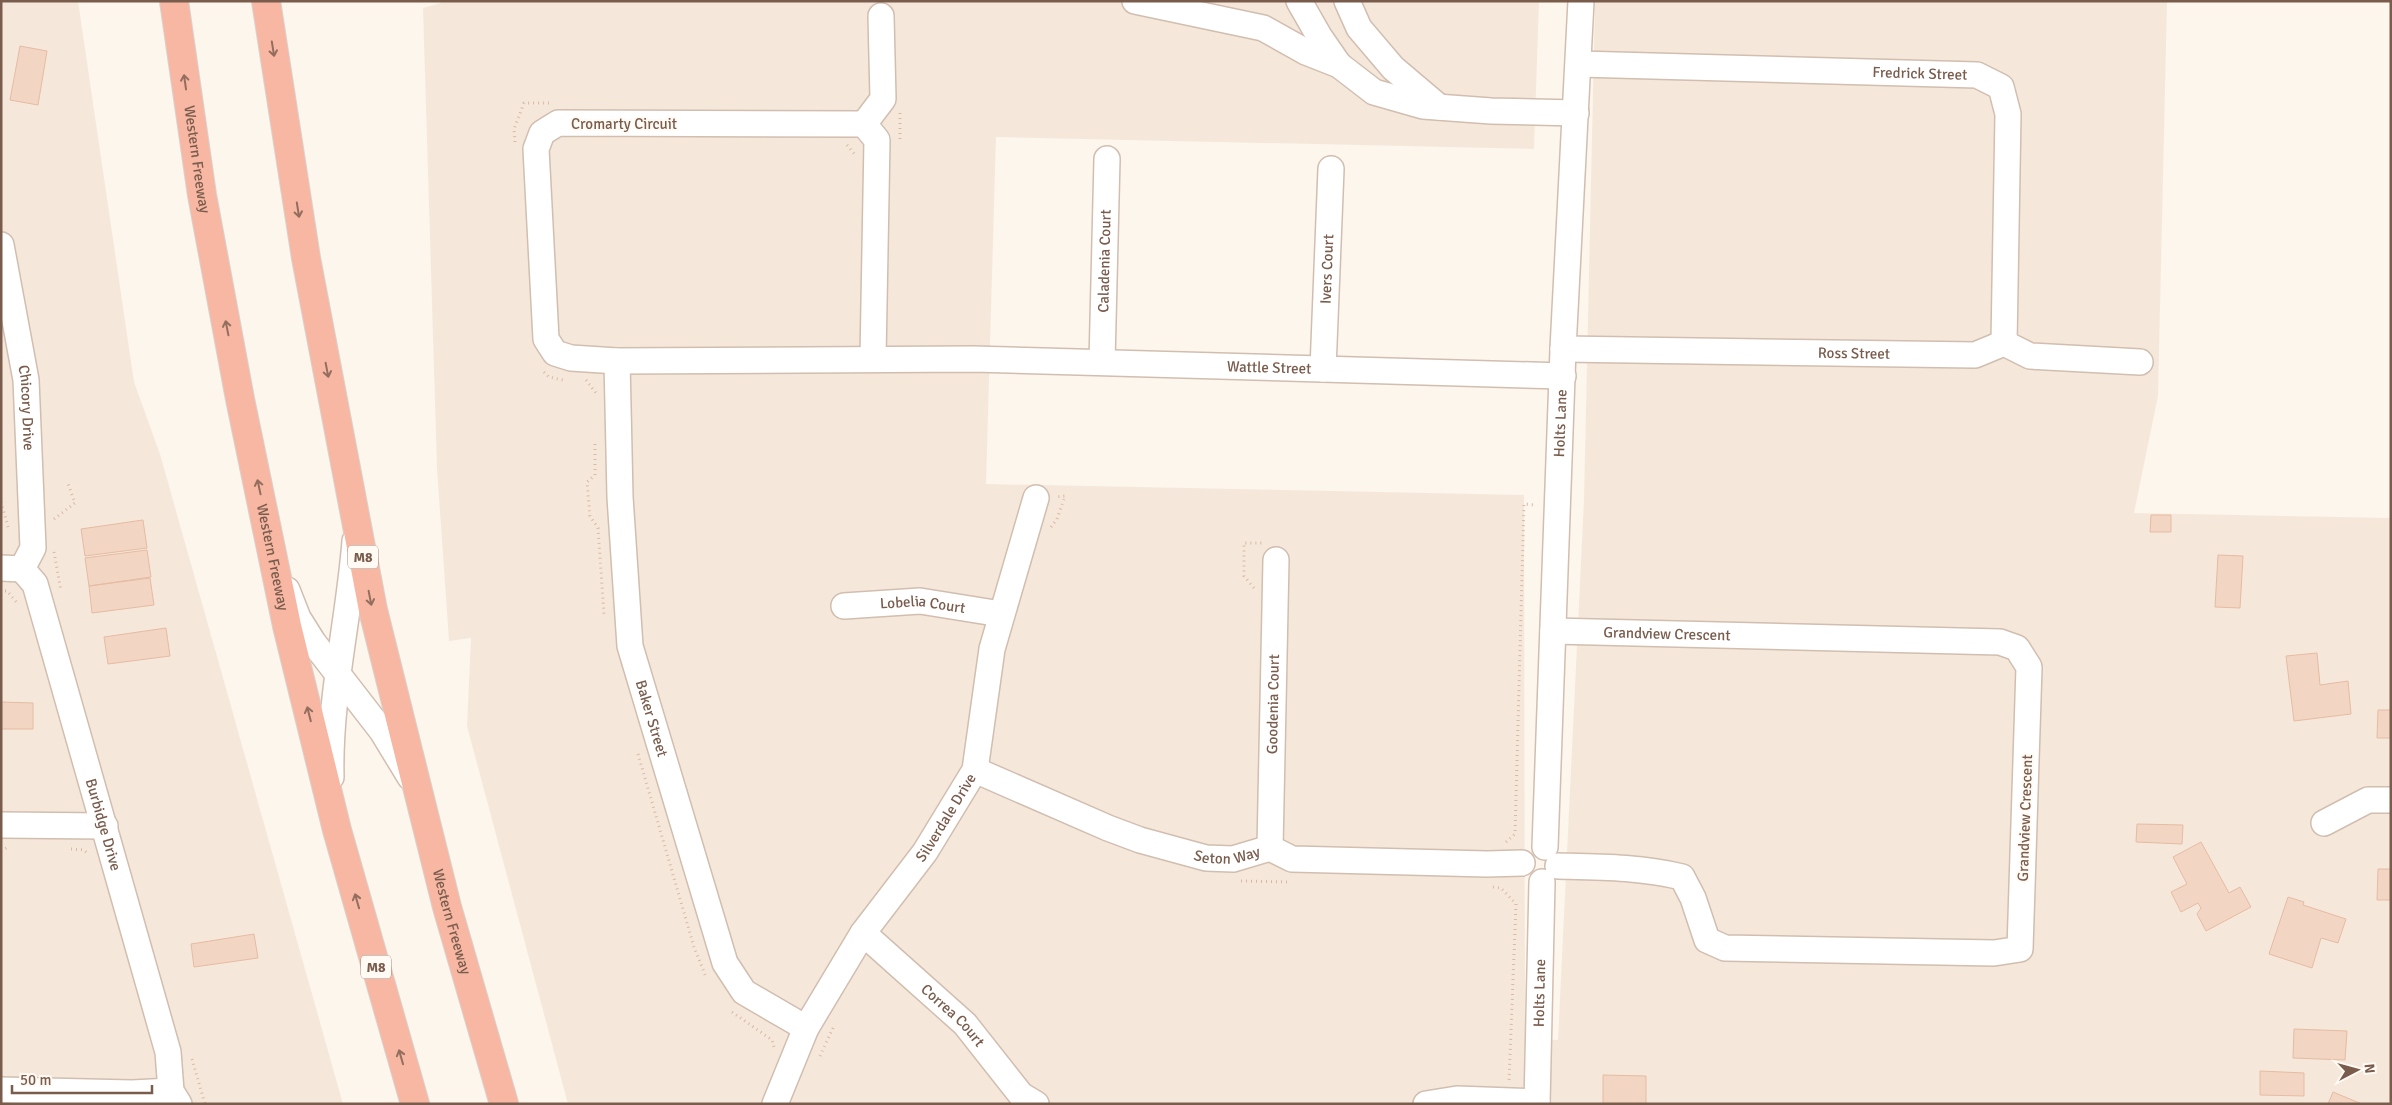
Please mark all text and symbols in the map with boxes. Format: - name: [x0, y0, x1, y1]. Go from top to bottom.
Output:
- one-way arrow: [269, 41, 279, 57]
- street label: Fredrick Street: [1872, 63, 1968, 84]
- one-way arrow: [180, 74, 190, 90]
- street label: Western Freeway: [180, 104, 214, 215]
- street label: Cromarty Circuit: [571, 115, 677, 133]
- one-way arrow: [294, 202, 304, 218]
- street label: Caladenia Court: [1094, 209, 1115, 313]
- street label: Ivers Court: [1317, 234, 1337, 304]
- one-way arrow: [221, 321, 231, 337]
- street label: Ross Street: [1818, 344, 1890, 363]
- street label: Wattle Street: [1227, 357, 1312, 378]
- one-way arrow: [323, 362, 332, 378]
- street label: Chicory Drive: [14, 363, 38, 451]
- street label: Holts Lane: [1550, 389, 1571, 458]
- one-way arrow: [253, 480, 263, 496]
- street label: Western Freeway: [253, 502, 293, 612]
- road number: M8: [348, 546, 378, 568]
- one-way arrow: [366, 590, 376, 606]
- street label: Lobelia Court: [879, 592, 967, 617]
- street label: Grandview Crescent: [1603, 623, 1731, 644]
- street label: Goodenia Court: [1263, 654, 1283, 754]
- street label: Baker Street: [632, 678, 672, 759]
- one-way arrow: [304, 707, 313, 723]
- street label: Grandview Crescent: [2014, 754, 2036, 882]
- street label: Silverdale Drive: [912, 770, 980, 865]
- street label: Burbidge Drive: [82, 776, 125, 873]
- street label: Seton Way: [1192, 842, 1262, 868]
- street label: Western Freeway: [429, 867, 475, 977]
- one-way arrow: [352, 893, 362, 909]
- road number: M8: [361, 956, 391, 979]
- street label: Holts Lane: [1530, 959, 1549, 1027]
- street label: Correa Court: [917, 980, 988, 1050]
- north arrow: [2332, 1045, 2382, 1095]
- one-way arrow: [396, 1049, 406, 1065]
- scale bar: [12, 1062, 152, 1094]
- text: N: [2360, 1063, 2378, 1074]
- text: 50 m: [20, 1071, 51, 1089]

